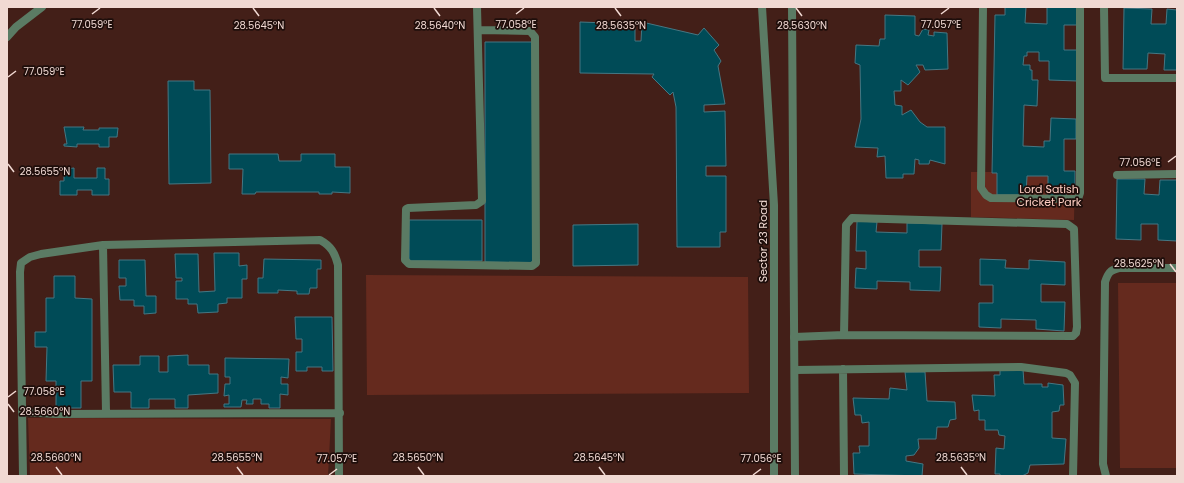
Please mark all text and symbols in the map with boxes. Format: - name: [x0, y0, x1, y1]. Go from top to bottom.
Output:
- text: 77.059°E: [71, 17, 113, 32]
- text: 77.058°E: [495, 17, 537, 32]
- text: 77.057°E: [921, 17, 961, 32]
- text: 28.5645°N: [234, 18, 284, 33]
- text: 28.5640°N: [415, 18, 465, 33]
- text: 28.5635°N: [596, 18, 646, 33]
- text: 28.5630°N: [777, 18, 827, 33]
- text: 77.059°E: [23, 64, 65, 79]
- text: 77.056°E: [1119, 155, 1161, 170]
- text: 28.5655°N: [20, 164, 70, 179]
- park label: Lord Satish Cricket Park: [1017, 181, 1082, 210]
- street label: Sector 23 Road: [755, 200, 771, 282]
- text: 28.5625°N: [1114, 256, 1164, 271]
- text: 77.058°E: [23, 384, 65, 399]
- text: 28.5660°N: [20, 404, 70, 419]
- text: 28.5660°N: [31, 450, 81, 465]
- text: 28.5655°N: [212, 450, 262, 465]
- text: 28.5650°N: [393, 450, 443, 465]
- text: 28.5645°N: [574, 450, 624, 465]
- text: 28.5635°N: [936, 450, 986, 465]
- text: 77.057°E: [317, 451, 357, 466]
- text: 77.056°E: [740, 451, 782, 466]

